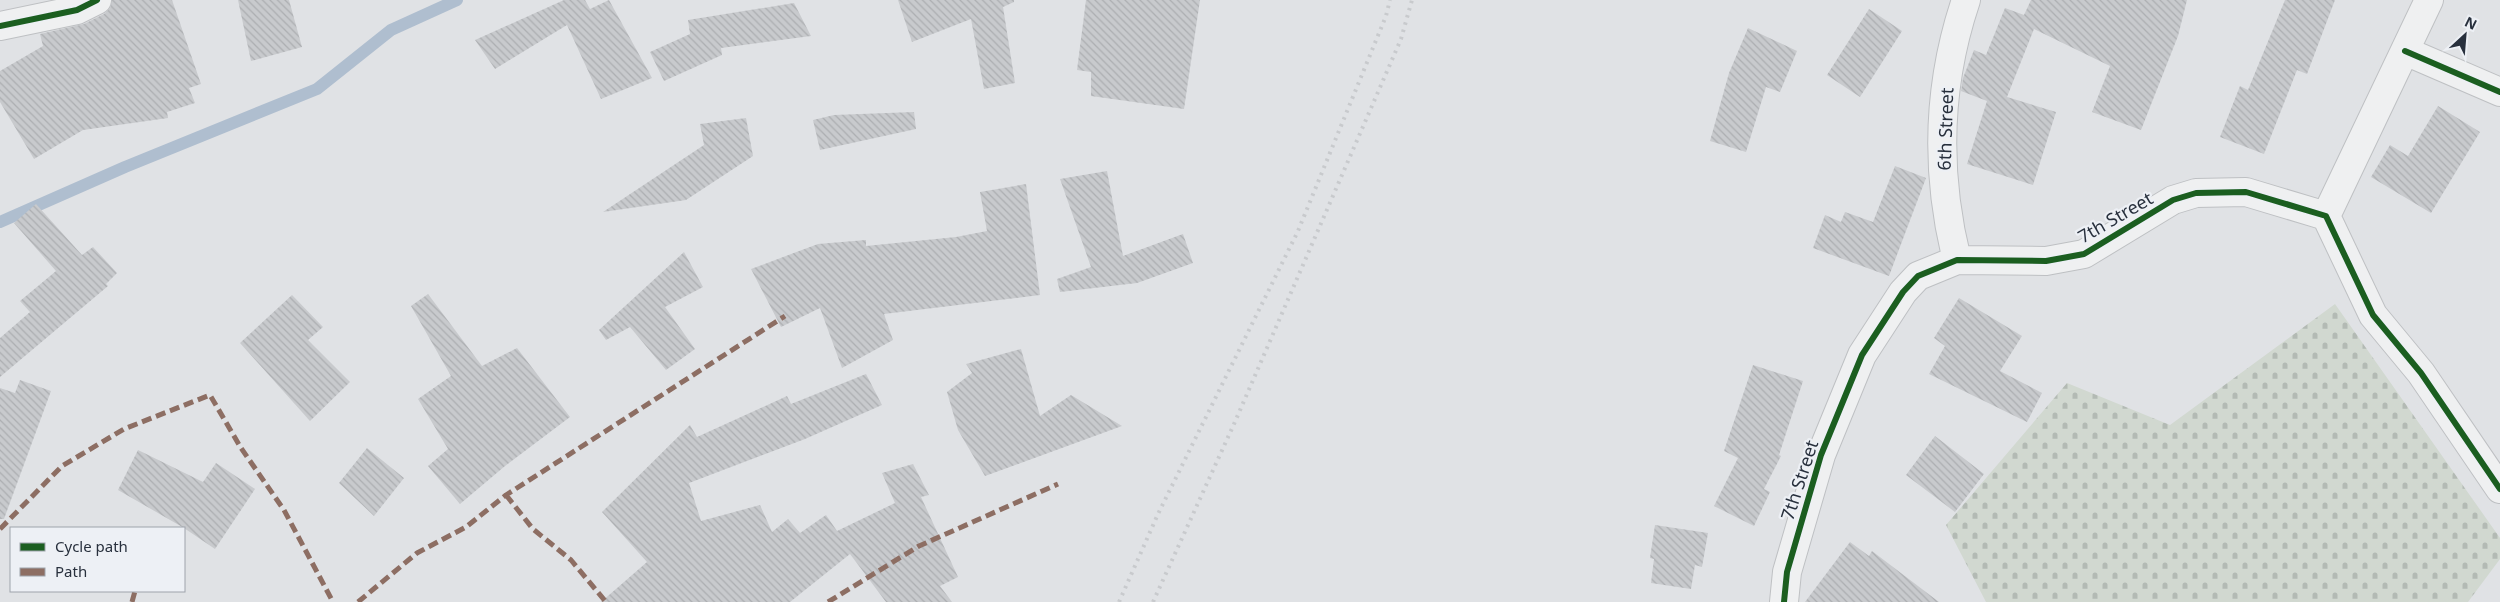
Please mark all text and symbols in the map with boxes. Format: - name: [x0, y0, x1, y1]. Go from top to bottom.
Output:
- north arrow: [2440, 10, 2490, 60]
- text: N: [2462, 12, 2480, 34]
- street label: 6th Street: [1932, 87, 1958, 171]
- street label: 7th Street: [2073, 186, 2157, 248]
- street label: 7th Street: [1775, 436, 1823, 523]
- legend: [10, 527, 185, 592]
- text: Cycle path: [55, 536, 128, 556]
- text: Path: [55, 561, 87, 581]

